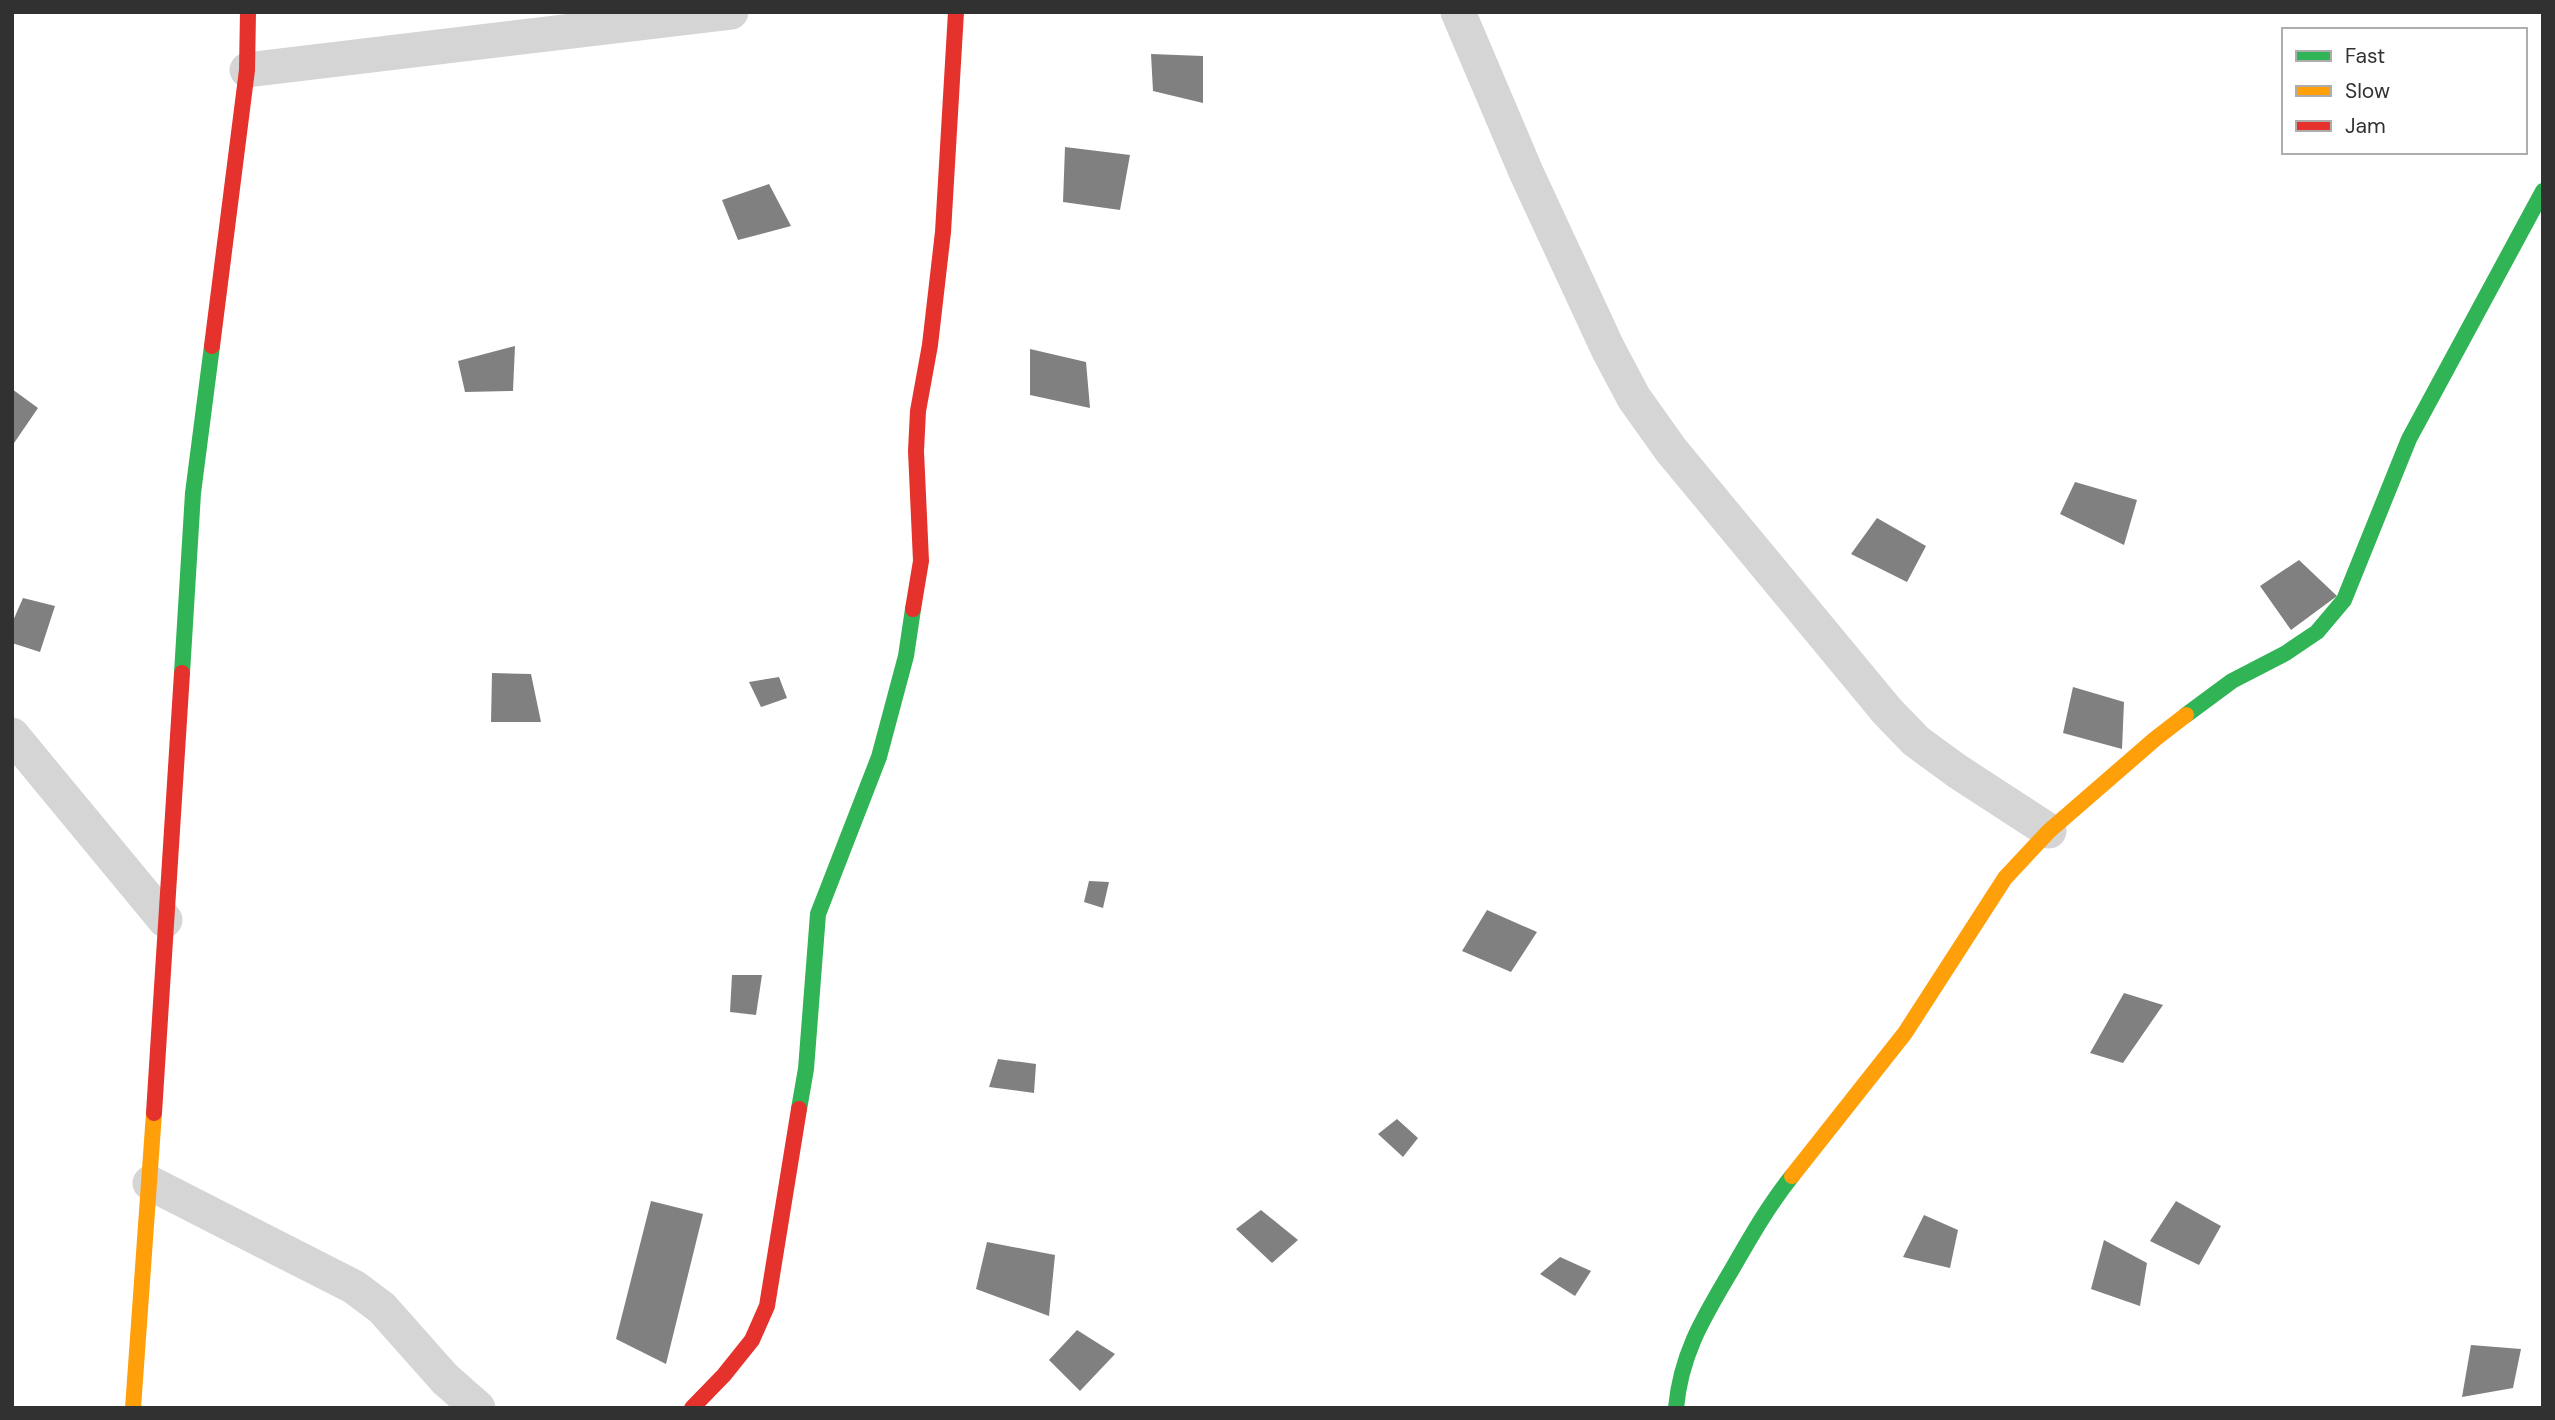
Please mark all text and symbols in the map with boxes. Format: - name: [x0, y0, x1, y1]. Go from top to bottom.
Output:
- legend: [2282, 28, 2527, 154]
- text: Fast: [2345, 42, 2385, 70]
- text: Slow: [2345, 77, 2390, 105]
- text: Jam: [2345, 112, 2386, 140]

